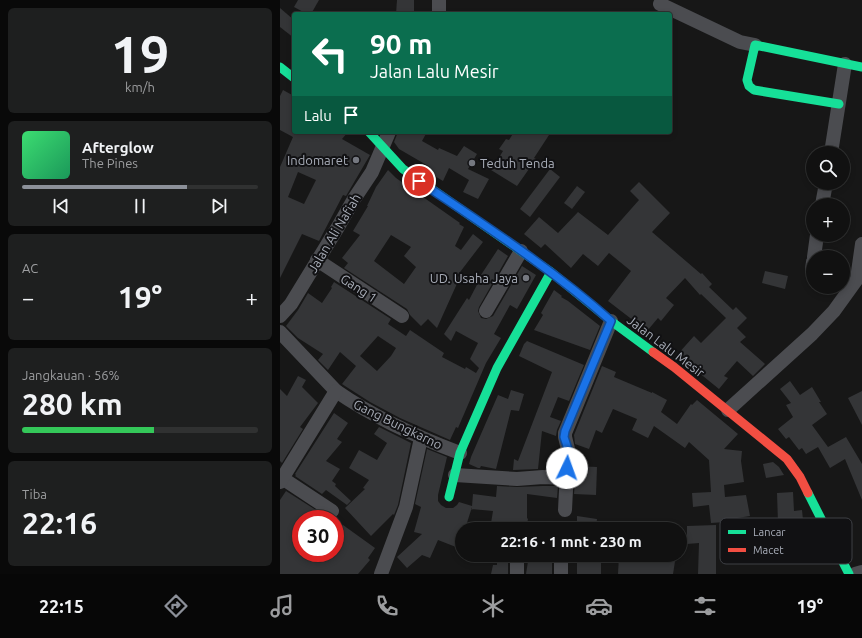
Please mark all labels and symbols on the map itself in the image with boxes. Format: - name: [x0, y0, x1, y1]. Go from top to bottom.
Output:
- place label: Indomaret: [287, 153, 348, 167]
- marker: Indomaret: [351, 155, 361, 165]
- place label: Teduh Tenda: [480, 156, 555, 170]
- marker: Teduh Tenda: [467, 158, 477, 168]
- pin: [402, 164, 436, 198]
- street label: Jalan Ali Nafiah: [305, 191, 363, 275]
- street label: Gang 1: [338, 271, 380, 305]
- place label: UD. Usaha Jaya: [430, 271, 518, 285]
- marker: UD. Usaha Jaya: [521, 273, 531, 283]
- street label: Jalan Lalu Mesir: [625, 312, 707, 380]
- street label: Gang Bungkarno: [351, 396, 445, 452]
- position arrow: [546, 447, 588, 489]
- speed limit sign: 30: [292, 510, 344, 562]
- legend: [720, 518, 852, 564]
- text: Lancar: [753, 526, 786, 538]
- text: Macet: [753, 544, 784, 556]

